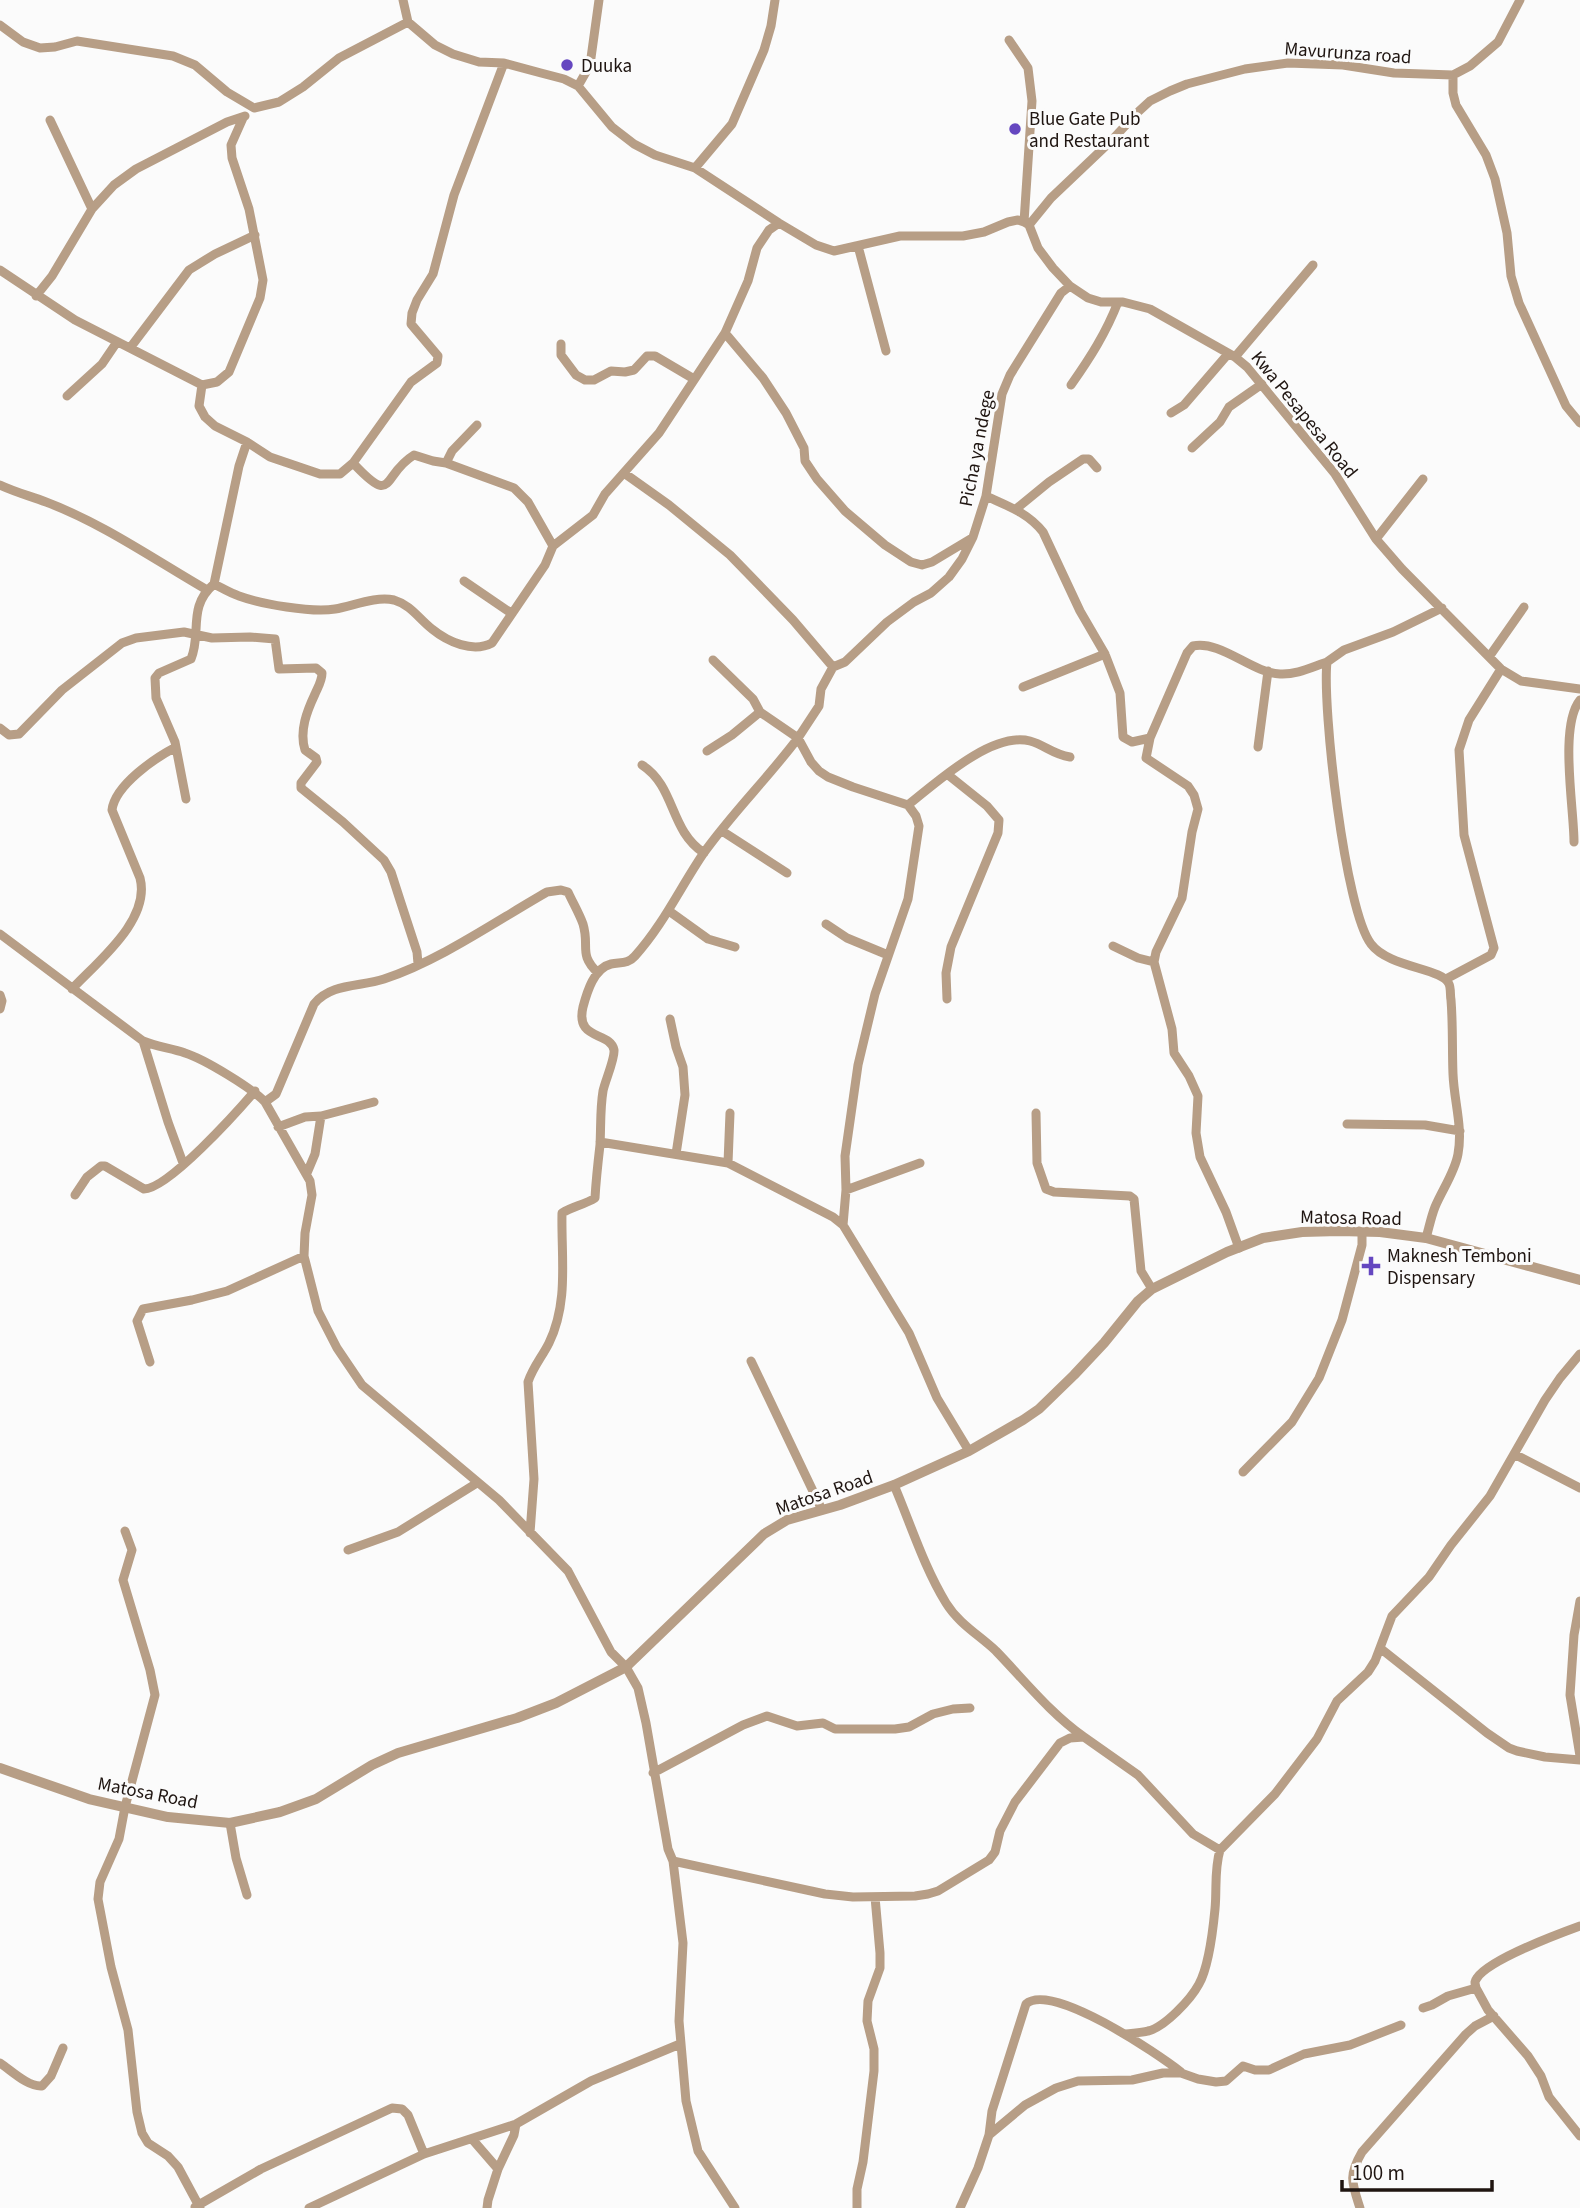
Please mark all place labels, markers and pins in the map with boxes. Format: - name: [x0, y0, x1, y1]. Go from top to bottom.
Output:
- place label: Duuka: [581, 53, 632, 80]
- marker: Duuka: [559, 57, 575, 73]
- place label: Blue Gate Pub and Restaurant: [1029, 106, 1150, 155]
- marker: Blue Gate Pub and Restaurant: [1007, 121, 1023, 137]
- place label: Maknesh Temboni Dispensary: [1387, 1243, 1532, 1292]
- marker: Maknesh Temboni Dispensary: [1361, 1256, 1381, 1276]

